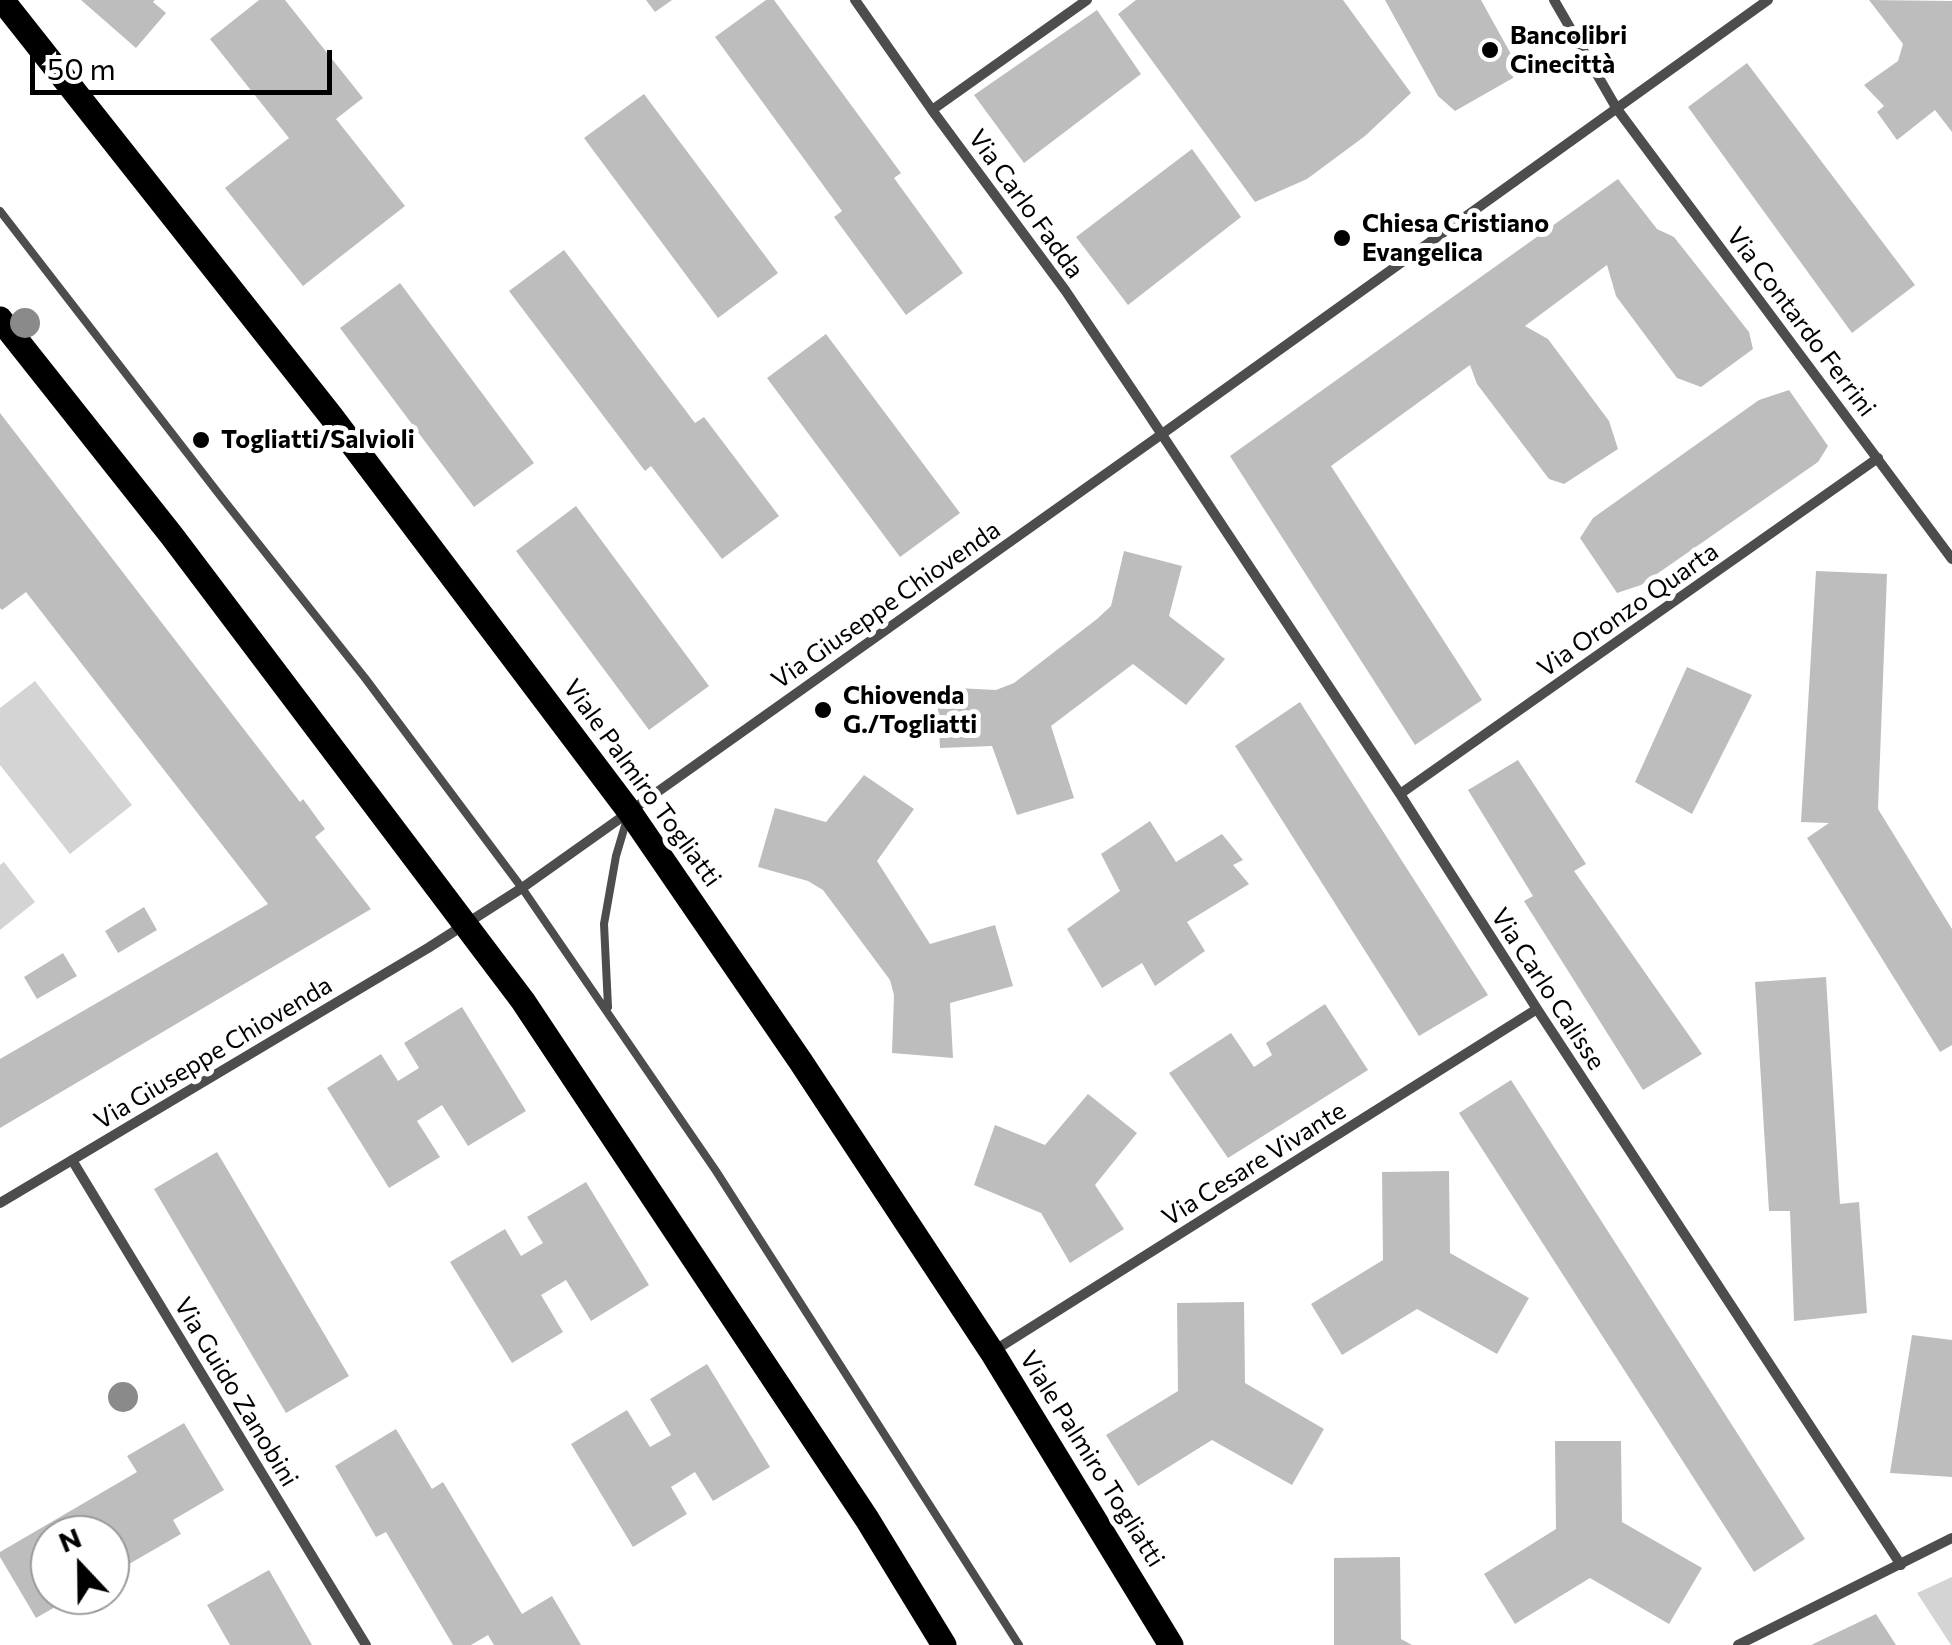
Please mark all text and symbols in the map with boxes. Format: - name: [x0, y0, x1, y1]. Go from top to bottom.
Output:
- place label: Bancolibri Cinecittà: [1510, 21, 1627, 80]
- scale bar: [35, 30, 338, 92]
- marker: Bancolibri Cinecittà: [1479, 39, 1501, 61]
- text: 50 m: [47, 49, 116, 86]
- street label: Via Carlo Fadda: [962, 124, 1090, 284]
- place label: Chiesa Cristiano Evangelica: [1362, 209, 1549, 268]
- street label: Via Contardo Ferrini: [1720, 222, 1882, 422]
- marker: Chiesa Cristiano Evangelica: [1331, 227, 1353, 249]
- place label: Togliatti/Salvioli: [221, 425, 415, 455]
- marker: Togliatti/Salvioli: [190, 429, 212, 451]
- street label: Via Giuseppe Chiovenda: [766, 515, 1006, 695]
- street label: Via Oronzo Quarta: [1532, 536, 1724, 684]
- street label: Viale Palmiro Togliatti: [557, 673, 727, 893]
- place label: Chiovenda G./Togliatti: [843, 681, 977, 740]
- marker: Chiovenda G./Togliatti: [812, 699, 834, 721]
- street label: Via Carlo Calisse: [1485, 903, 1611, 1075]
- street label: Via Giuseppe Chiovenda: [89, 970, 337, 1136]
- street label: Via Cesare Vivante: [1157, 1095, 1351, 1233]
- street label: Via Guido Zanobini: [168, 1292, 304, 1492]
- street label: Viale Palmiro Togliatti: [1013, 1345, 1171, 1573]
- north arrow: [30, 1515, 130, 1615]
- text: N: [53, 1519, 86, 1559]

